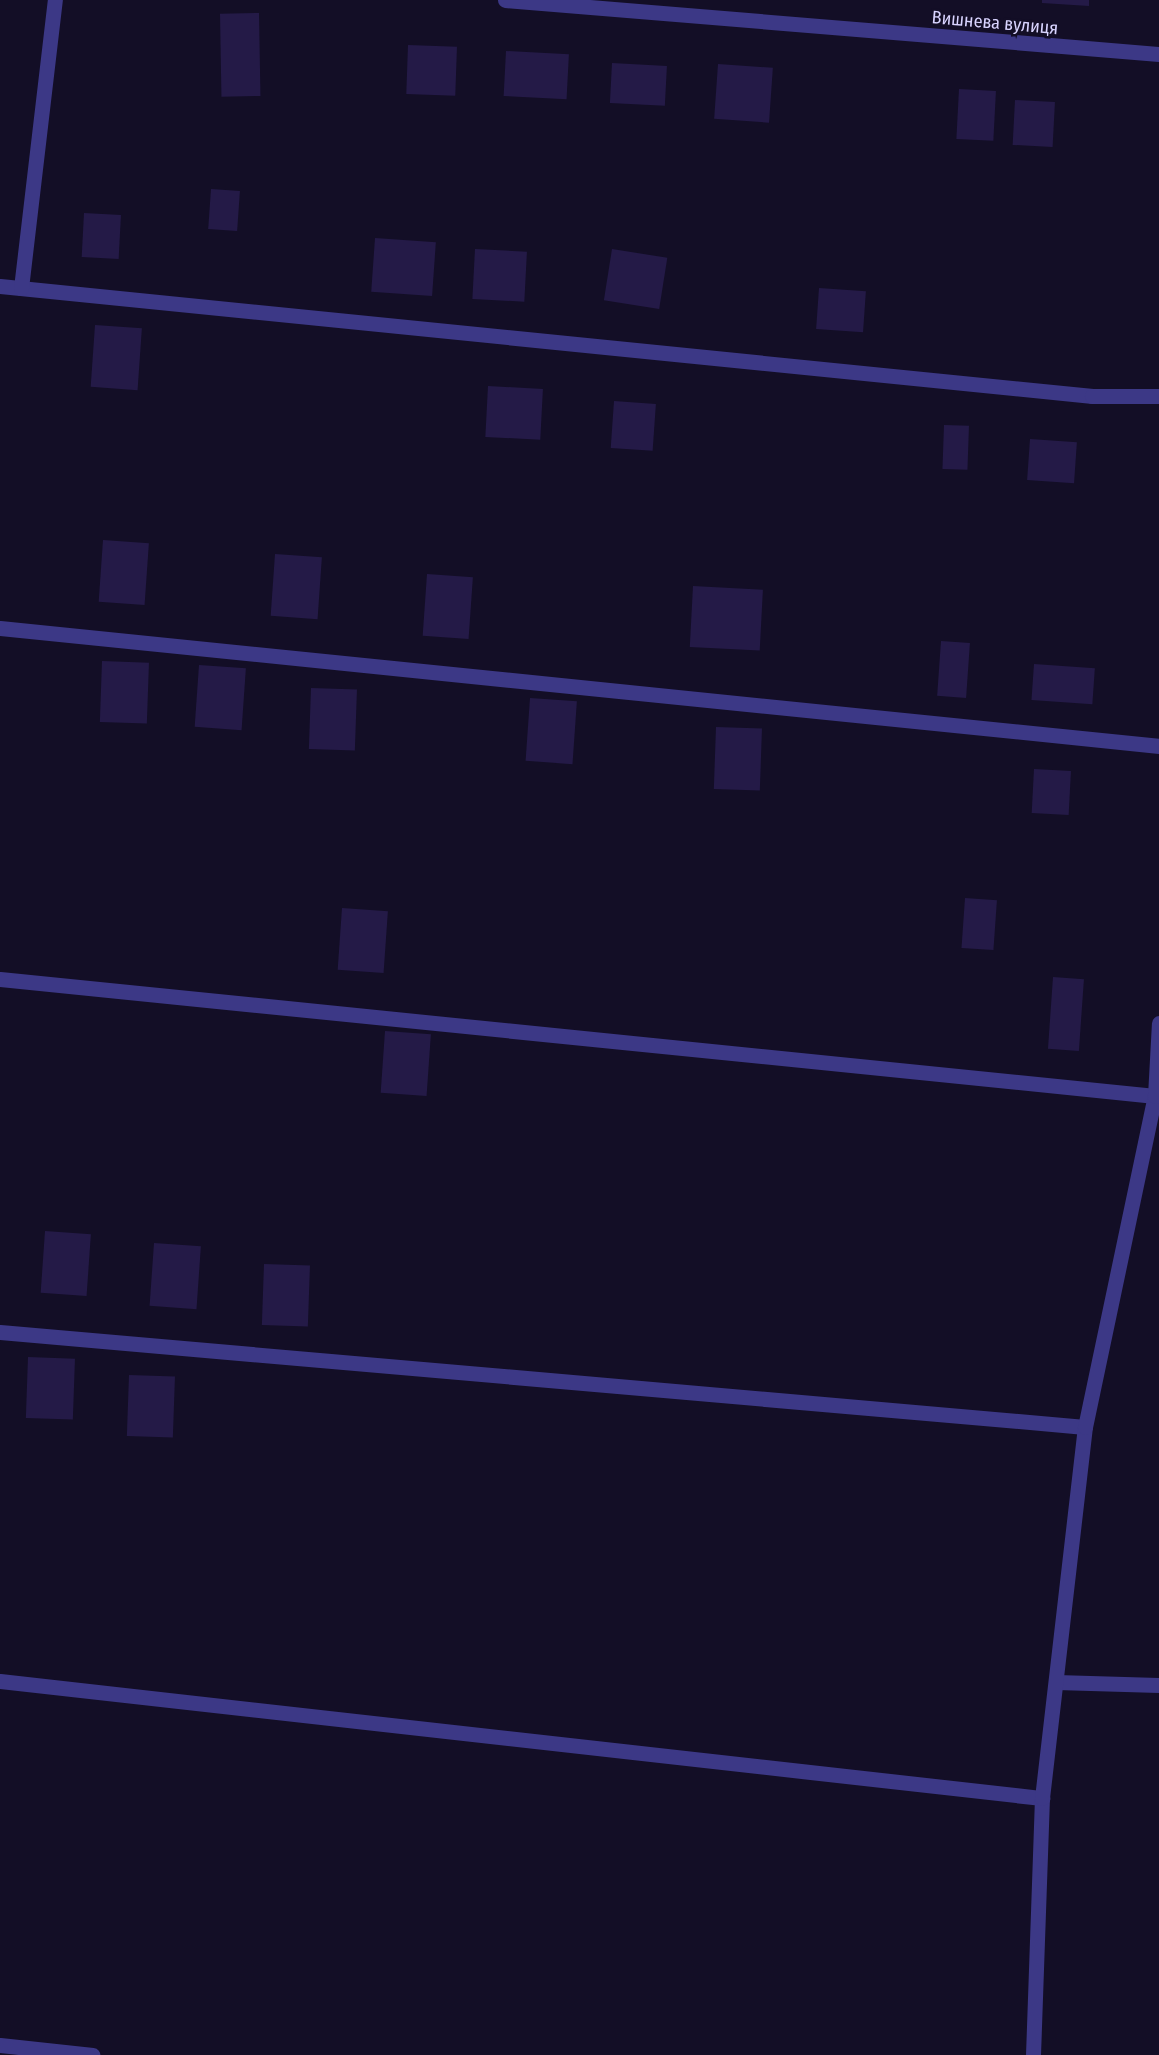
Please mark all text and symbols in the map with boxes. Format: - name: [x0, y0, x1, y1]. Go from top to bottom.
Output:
- street label: Вишнева вулиця: [931, 7, 1059, 39]

